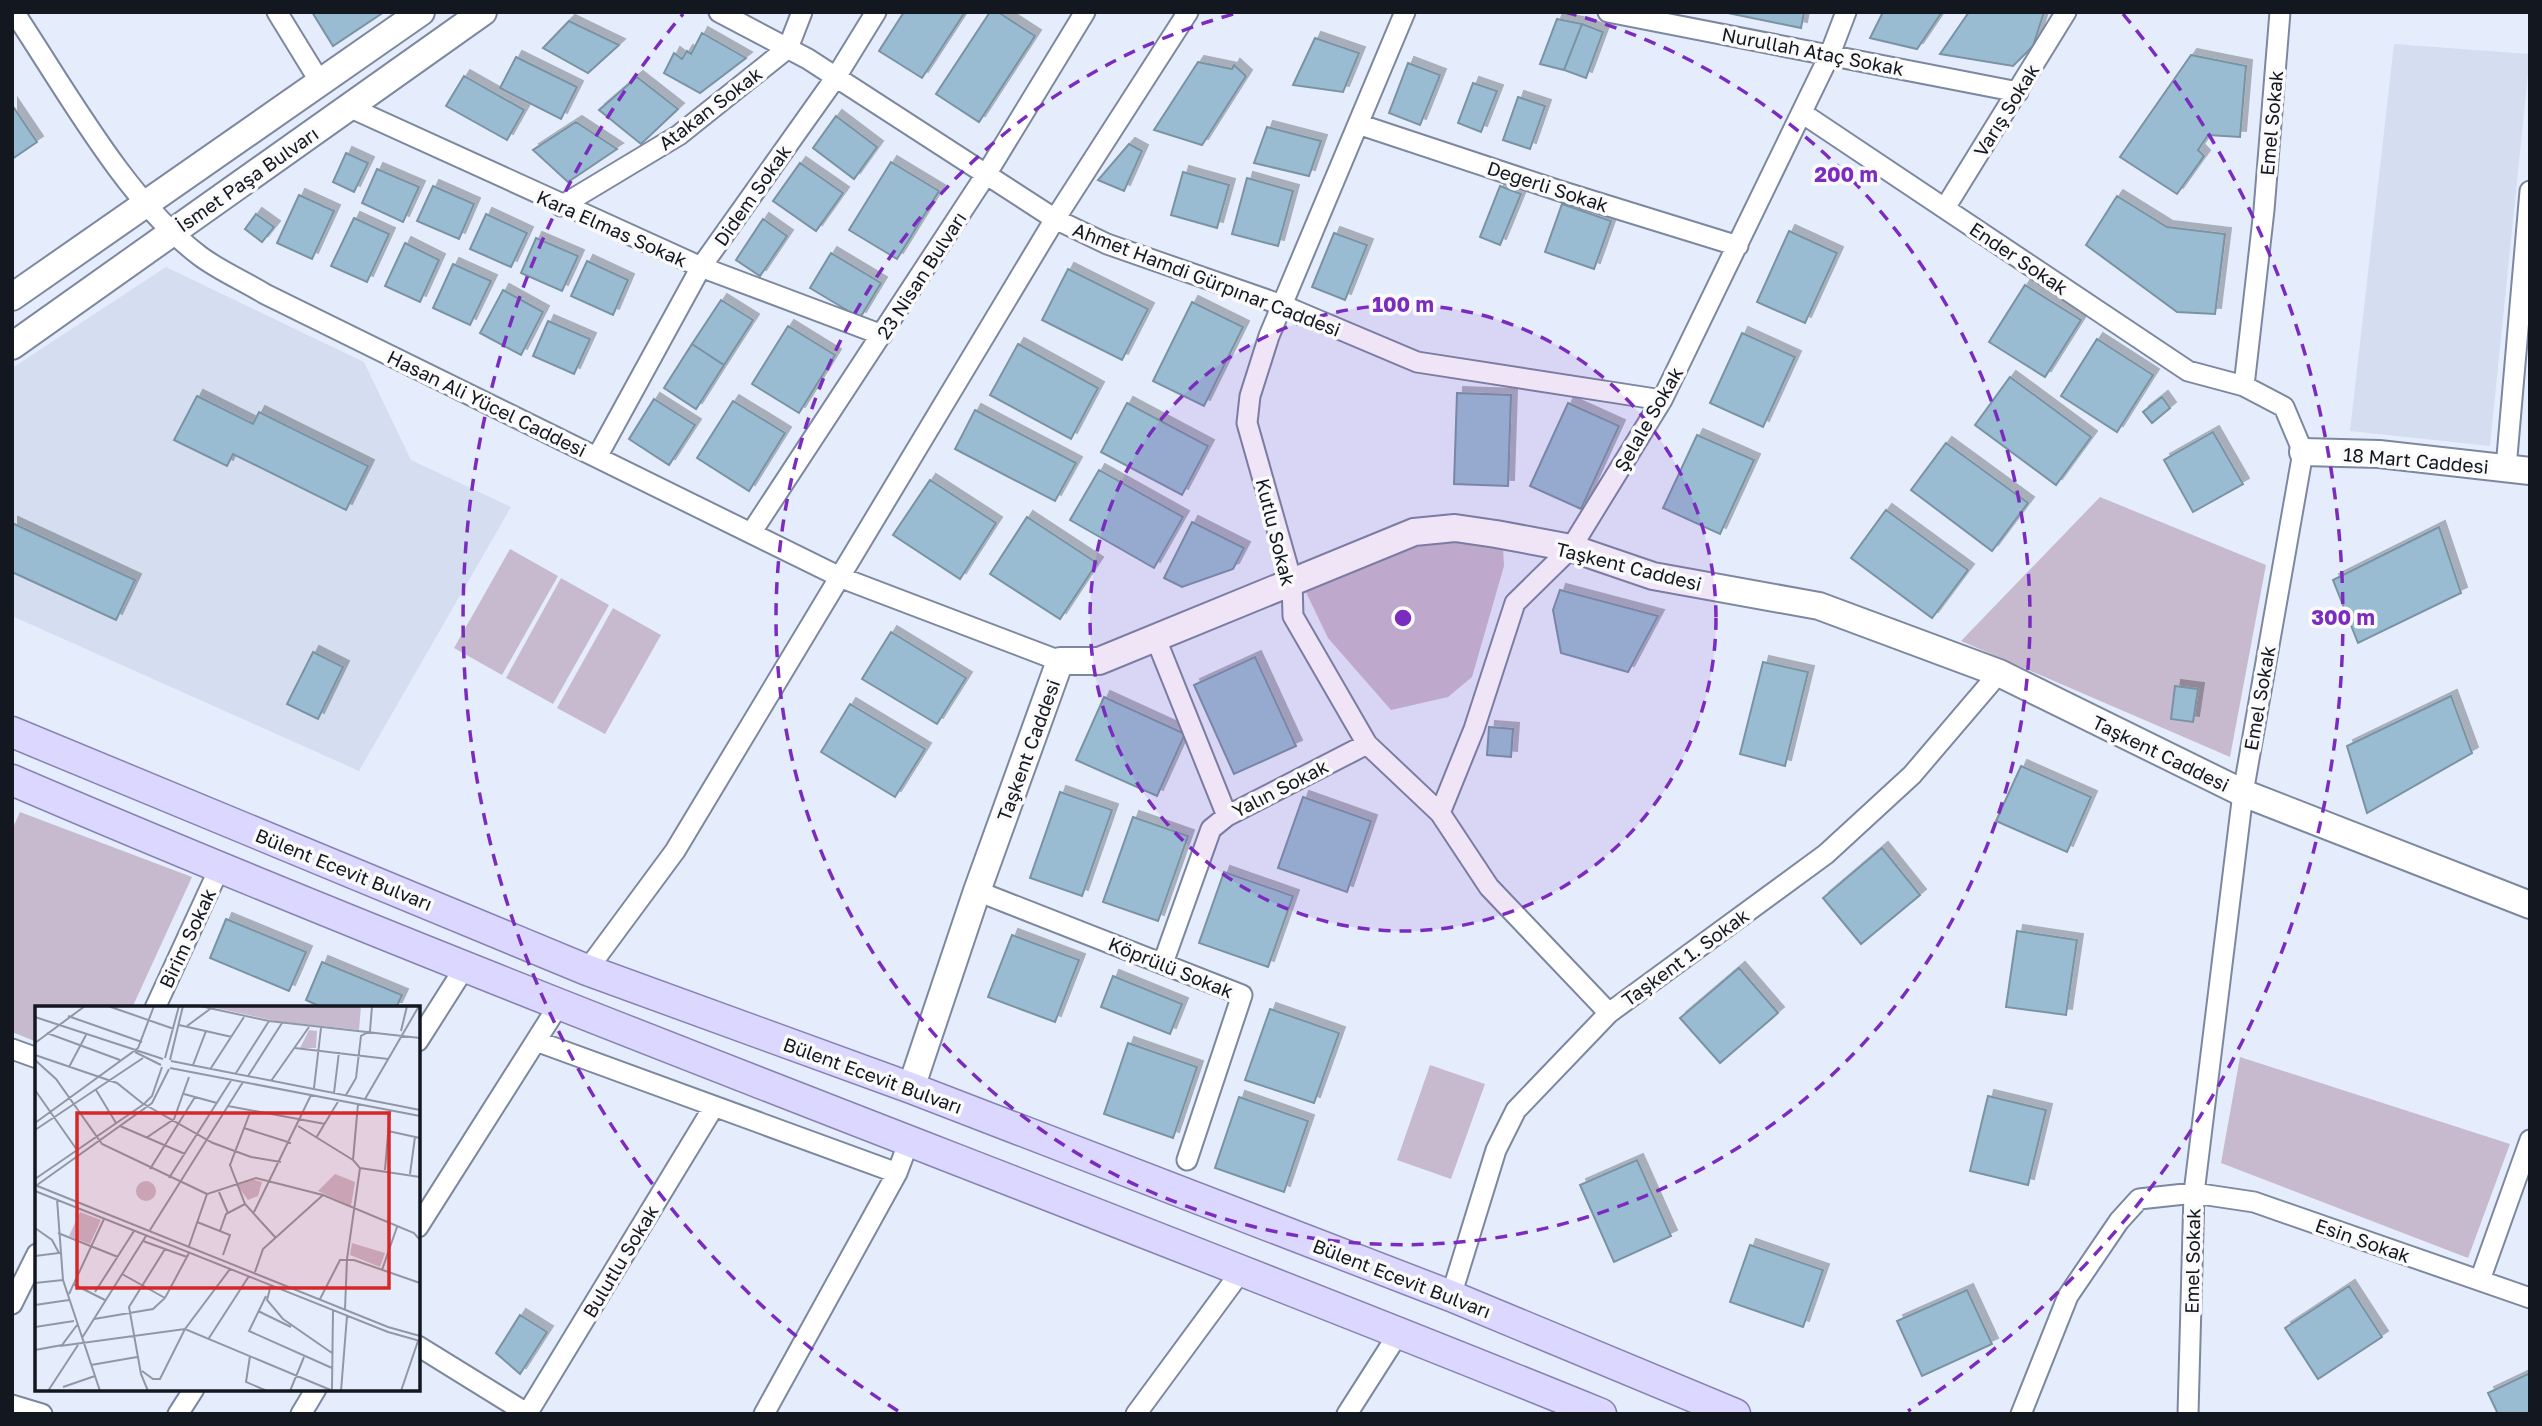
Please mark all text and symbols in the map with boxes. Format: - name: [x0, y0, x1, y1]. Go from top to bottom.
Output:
- street label: Nurullah Ataç Sokak: [1720, 22, 1906, 80]
- street label: Varış Sokak: [1968, 59, 2044, 161]
- street label: Atakan Sokak: [654, 61, 766, 154]
- street label: Emel Sokak: [2255, 69, 2287, 177]
- street label: İsmet Paşa Bulvarı: [172, 121, 322, 237]
- street label: Didem Sokak: [709, 140, 795, 250]
- street label: Değerli Sokak: [1485, 156, 1612, 216]
- text: 200 m: [1814, 161, 1878, 187]
- street label: Kara Elmas Sokak: [533, 185, 691, 272]
- street label: 23 Nisan Bulvarı: [871, 207, 971, 343]
- street label: Ahmet Hamdi Gürpınar Caddesi: [1070, 217, 1344, 341]
- street label: Ender Sokak: [1965, 217, 2073, 299]
- text: 100 m: [1372, 291, 1434, 317]
- street label: Hasan Ali Yücel Caddesi: [384, 345, 590, 461]
- street label: Şelale Sokak: [1609, 362, 1687, 476]
- street label: 18 Mart Caddesi: [2342, 442, 2490, 478]
- street label: Kutlu Sokak: [1252, 476, 1300, 588]
- street label: Taşkent Caddesi: [1554, 537, 1704, 595]
- text: 300 m: [2311, 604, 2375, 630]
- centre of rings: [1391, 606, 1415, 630]
- street label: Emel Sokak: [2238, 644, 2280, 752]
- street label: Taşkent Caddesi: [992, 676, 1064, 824]
- street label: Taşkent Caddesi: [2089, 710, 2233, 796]
- street label: Yalın Sokak: [1228, 754, 1332, 822]
- street label: Bülent Ecevit Bulvarı: [252, 823, 436, 915]
- street label: Birim Sokak: [154, 884, 220, 992]
- street label: Taşkent 1. Sokak: [1617, 903, 1753, 1011]
- street label: Köprülü Sokak: [1105, 931, 1237, 1003]
- inset map: [35, 1006, 420, 1391]
- street label: Bülent Ecevit Bulvarı: [780, 1032, 966, 1118]
- street label: Bulutlu Sokak: [577, 1200, 663, 1321]
- street label: Emel Sokak: [2180, 1208, 2204, 1314]
- street label: Esin Sokak: [2313, 1213, 2414, 1267]
- street label: Bülent Ecevit Bulvarı: [1310, 1233, 1494, 1323]

